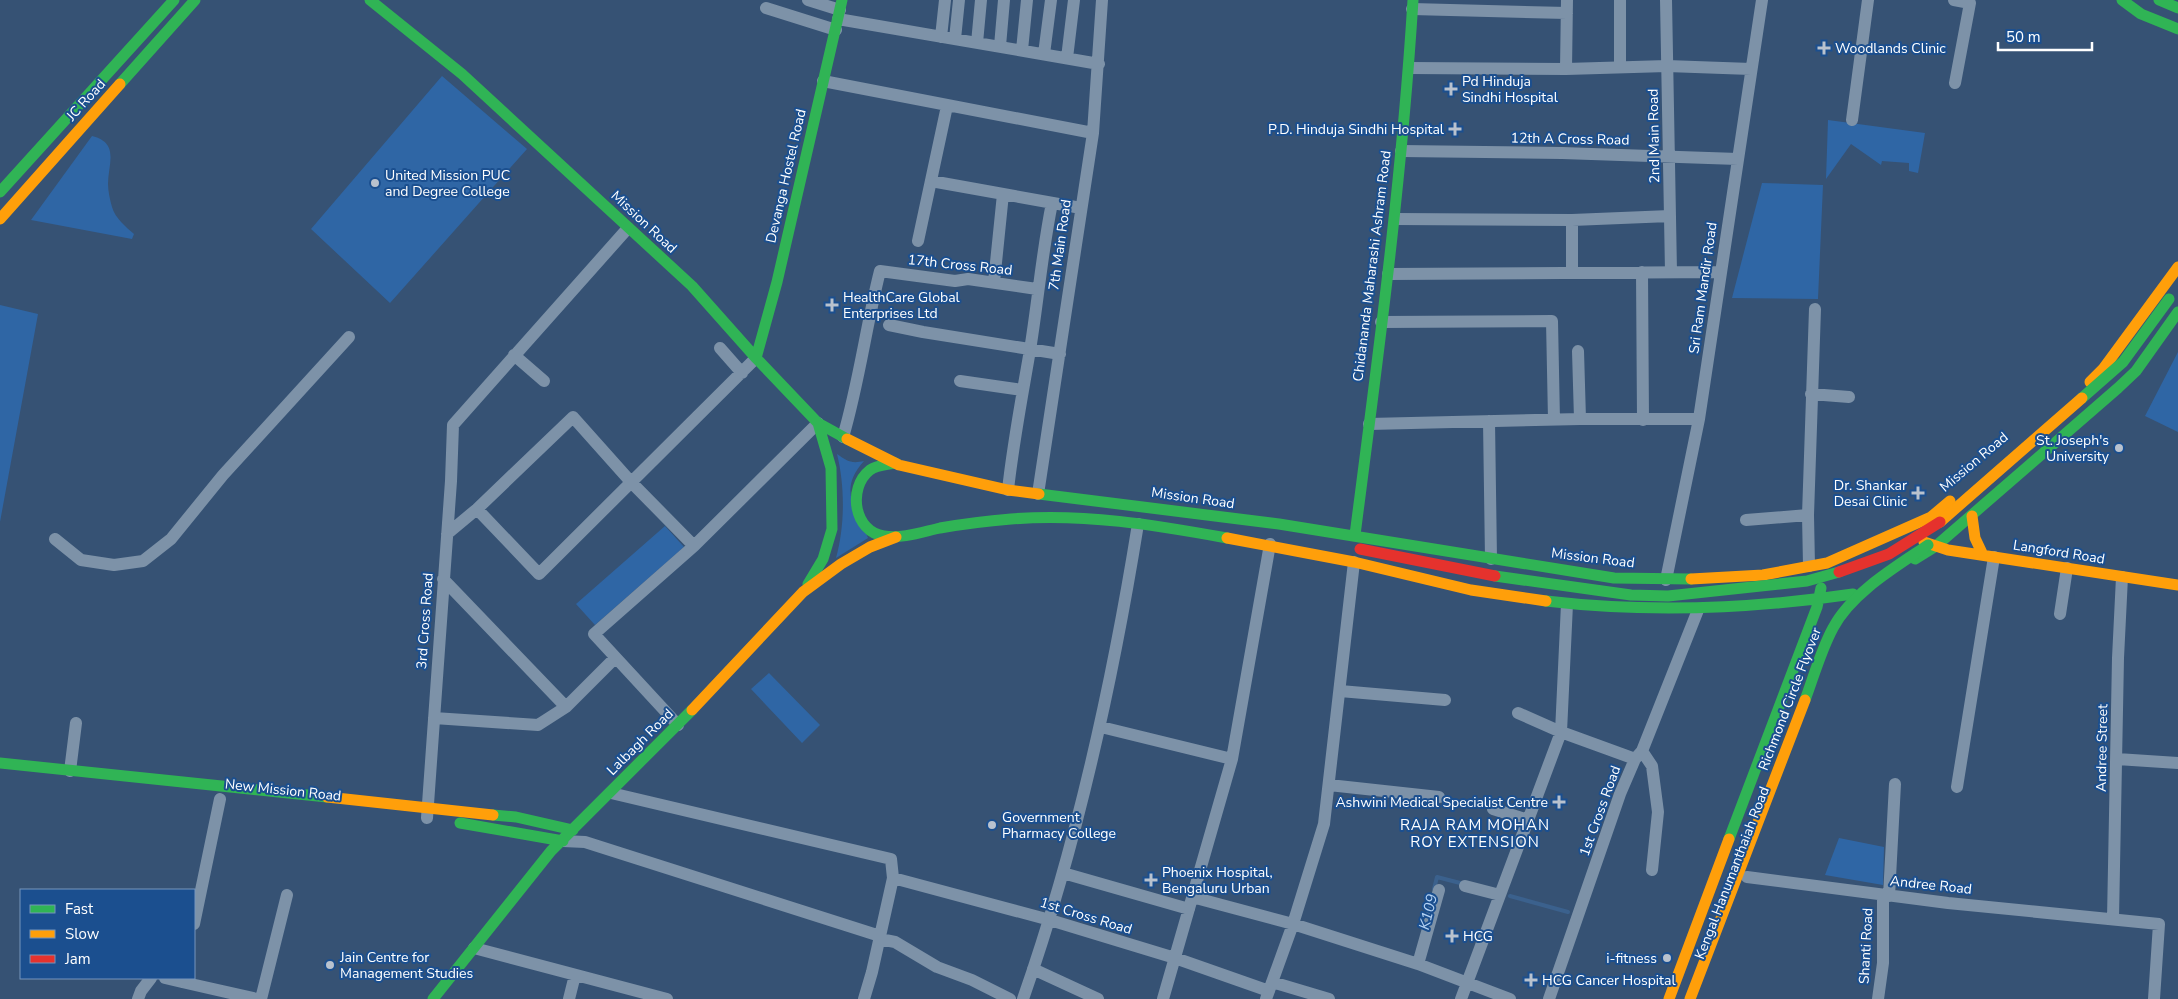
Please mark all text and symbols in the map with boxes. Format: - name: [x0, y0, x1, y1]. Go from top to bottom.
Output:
- scale bar: [1998, 20, 2092, 52]
- text: 50 m: [2006, 27, 2041, 47]
- place label: Woodlands Clinic: [1835, 39, 1946, 58]
- marker: Woodlands Clinic: [1817, 41, 1831, 55]
- place label: Pd Hinduja Sindhi Hospital: [1462, 72, 1559, 107]
- street label: JC Road: [61, 75, 110, 126]
- marker: Pd Hinduja Sindhi Hospital: [1444, 82, 1458, 96]
- street label: 2nd Main Road: [1644, 88, 1664, 184]
- street label: Devanga Hostel Road: [761, 107, 811, 245]
- place label: P.D. Hinduja Sindhi Hospital: [1268, 120, 1445, 139]
- marker: P.D. Hinduja Sindhi Hospital: [1448, 122, 1462, 136]
- street label: 12th A Cross Road: [1510, 128, 1630, 150]
- street label: Chidananda Maharashi Ashram Road: [1348, 149, 1396, 383]
- place label: United Mission PUC and Degree College: [385, 166, 510, 201]
- marker: United Mission PUC and Degree College: [369, 177, 381, 189]
- street label: Mission Road: [607, 186, 681, 258]
- street label: 7th Main Road: [1044, 198, 1076, 292]
- street label: Sri Ram Mandir Road: [1684, 221, 1722, 355]
- street label: 17th Cross Road: [907, 250, 1013, 280]
- place label: HealthCare Global Enterprises Ltd: [843, 288, 961, 323]
- marker: HealthCare Global Enterprises Ltd: [825, 298, 839, 312]
- street label: Mission Road: [1936, 428, 2012, 496]
- place label: St. Joseph's University: [2036, 431, 2110, 466]
- marker: St. Joseph's University: [2113, 442, 2125, 454]
- place label: Dr. Shankar Desai Clinic: [1834, 476, 1908, 511]
- street label: Mission Road: [1150, 483, 1236, 513]
- marker: Dr. Shankar Desai Clinic: [1911, 486, 1925, 500]
- street label: Langford Road: [2012, 535, 2106, 569]
- street label: Mission Road: [1550, 543, 1636, 573]
- street label: 3rd Cross Road: [412, 572, 438, 670]
- street label: Richmond Circle Flyover: [1754, 625, 1826, 773]
- street label: Lalbagh Road: [602, 704, 678, 780]
- street label: Andree Street: [2092, 704, 2112, 792]
- street label: 1st Cross Road: [1575, 763, 1625, 859]
- street label: New Mission Road: [224, 774, 342, 806]
- street label: Kengal Hanumanthaiah Road: [1690, 784, 1774, 962]
- place label: Ashwini Medical Specialist Centre: [1336, 793, 1548, 812]
- marker: Ashwini Medical Specialist Centre: [1552, 795, 1566, 809]
- place label: Government Pharmacy College: [1002, 808, 1116, 843]
- district label: RAJA RAM MOHAN ROY EXTENSION: [1400, 815, 1550, 852]
- marker: Government Pharmacy College: [986, 819, 998, 831]
- place label: Phoenix Hospital, Bengaluru Urban: [1162, 863, 1273, 898]
- street label: Andree Road: [1889, 871, 1973, 899]
- marker: Phoenix Hospital, Bengaluru Urban: [1144, 873, 1158, 887]
- legend: [20, 889, 195, 979]
- water label: K109: [1414, 892, 1442, 932]
- street label: 1st Cross Road: [1038, 893, 1134, 939]
- text: Fast: [65, 899, 94, 919]
- street label: Shanti Road: [1855, 907, 1877, 985]
- text: Slow: [65, 924, 100, 944]
- place label: HCG: [1463, 927, 1493, 946]
- marker: HCG: [1445, 929, 1459, 943]
- place label: Jain Centre for Management Studies: [339, 948, 473, 983]
- text: Jam: [64, 949, 91, 969]
- place label: i-fitness: [1606, 949, 1657, 968]
- marker: i-fitness: [1661, 952, 1673, 964]
- marker: Jain Centre for Management Studies: [324, 959, 336, 971]
- place label: HCG Cancer Hospital: [1542, 971, 1676, 990]
- marker: HCG Cancer Hospital: [1524, 973, 1538, 987]

